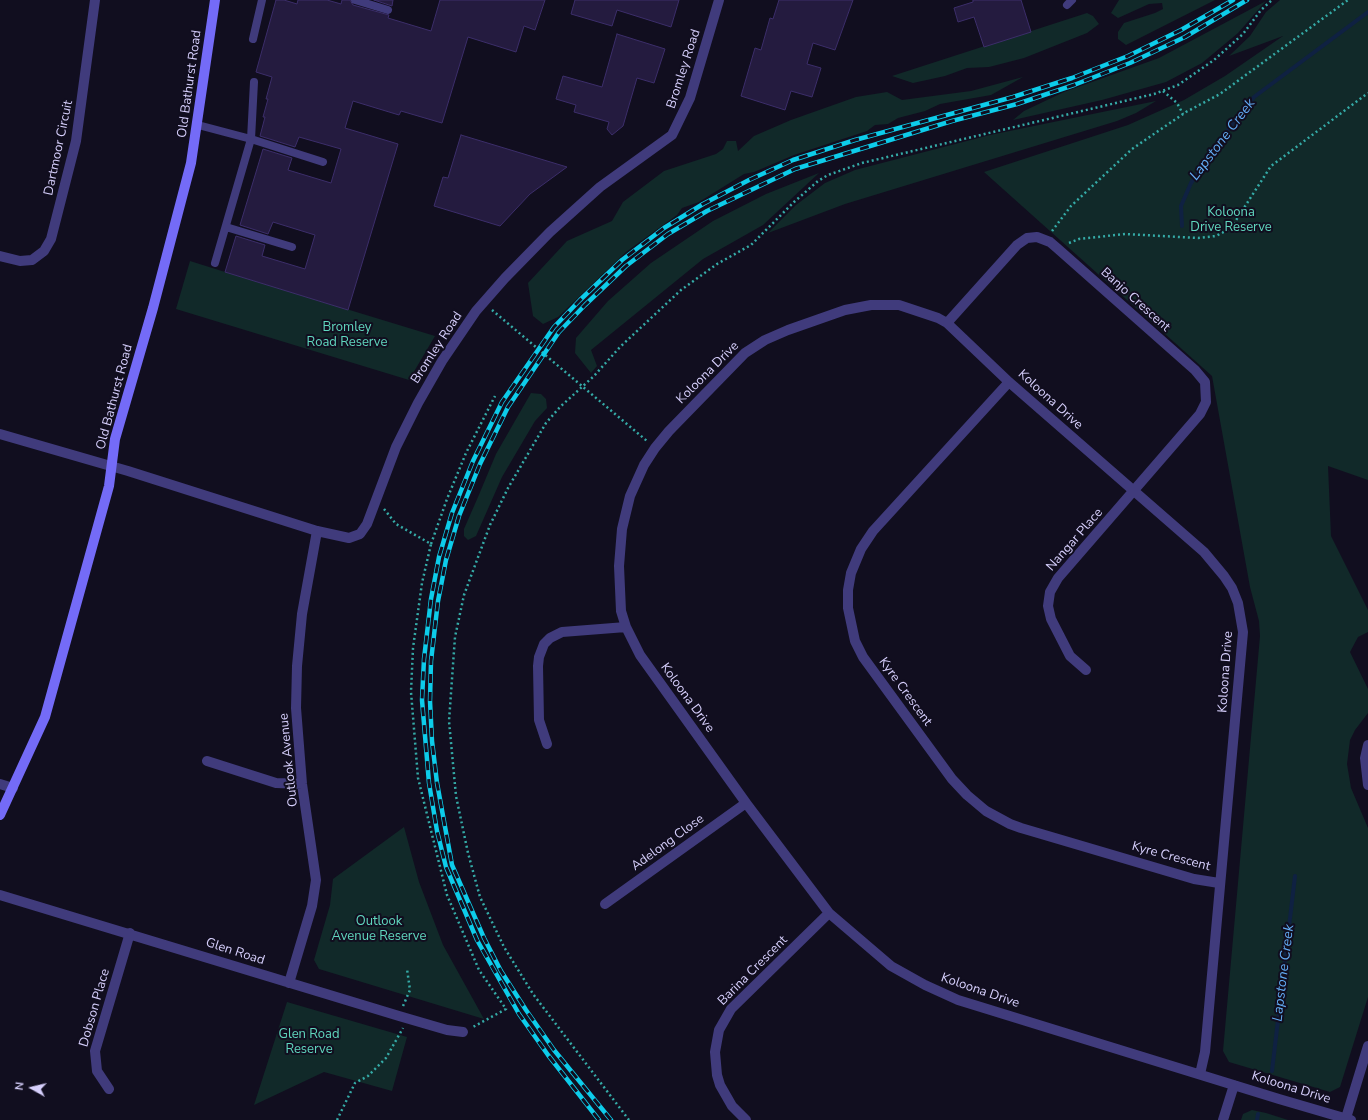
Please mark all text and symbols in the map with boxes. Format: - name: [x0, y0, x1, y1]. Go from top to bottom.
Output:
- street label: Bromley Road: [664, 27, 704, 111]
- street label: Old Bathurst Road: [175, 29, 205, 139]
- water label: Lapstone Creek: [1187, 96, 1259, 184]
- street label: Dartmoor Circuit: [41, 99, 77, 197]
- park label: Koloona Drive Reserve: [1190, 205, 1272, 236]
- street label: Banjo Crescent: [1097, 265, 1173, 335]
- street label: Bromley Road: [408, 309, 466, 387]
- park label: Bromley Road Reserve: [307, 320, 387, 351]
- street label: Koloona Drive: [674, 339, 742, 407]
- street label: Old Bathurst Road: [93, 343, 137, 451]
- street label: Koloona Drive: [1014, 367, 1086, 433]
- street label: Nangar Place: [1043, 505, 1107, 575]
- street label: Koloona Drive: [1215, 631, 1237, 713]
- street label: Kyre Crescent: [875, 655, 935, 729]
- street label: Koloona Drive: [657, 660, 717, 736]
- street label: Outlook Avenue: [276, 712, 302, 808]
- street label: Adelong Close: [629, 811, 707, 875]
- street label: Kyre Crescent: [1130, 839, 1212, 875]
- park label: Outlook Avenue Reserve: [332, 914, 426, 945]
- water label: Lapstone Creek: [1270, 923, 1298, 1023]
- street label: Barina Crescent: [715, 933, 791, 1009]
- street label: Glen Road: [204, 935, 266, 969]
- street label: Dobson Place: [76, 967, 114, 1049]
- street label: Koloona Drive: [939, 970, 1021, 1012]
- park label: Glen Road Reserve: [278, 1027, 340, 1058]
- north arrow: [12, 1068, 52, 1108]
- street label: Koloona Drive: [1250, 1069, 1332, 1107]
- text: N: [12, 1081, 28, 1091]

